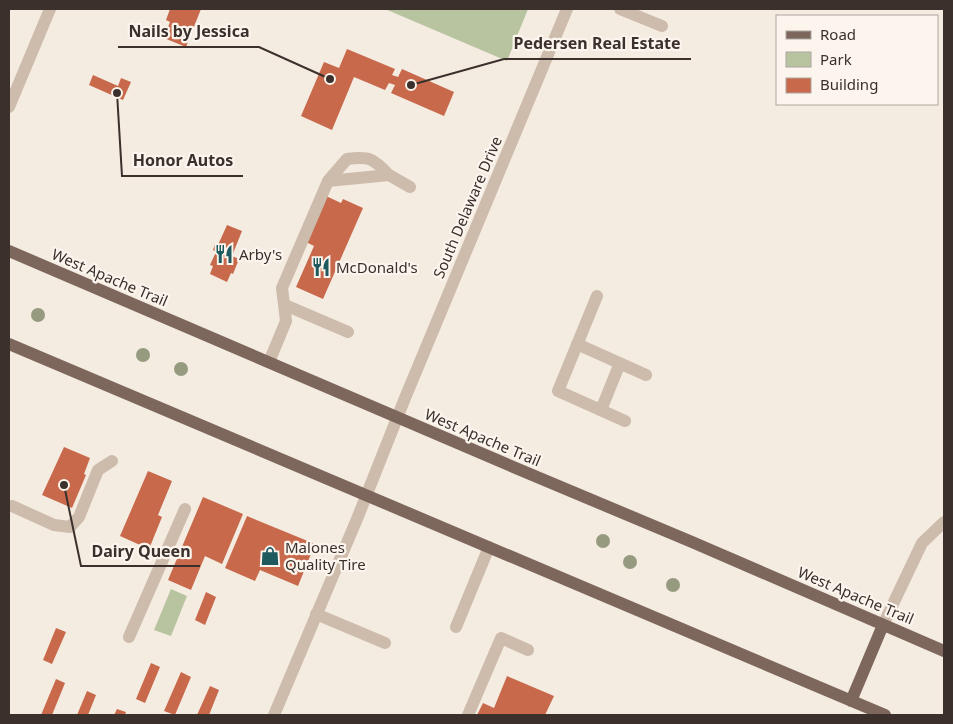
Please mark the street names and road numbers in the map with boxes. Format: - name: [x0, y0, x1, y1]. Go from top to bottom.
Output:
- street label: South Delaware Drive: [428, 133, 506, 281]
- street label: West Apache Trail: [49, 244, 171, 310]
- street label: West Apache Trail: [422, 404, 544, 470]
- street label: West Apache Trail: [795, 562, 917, 628]

